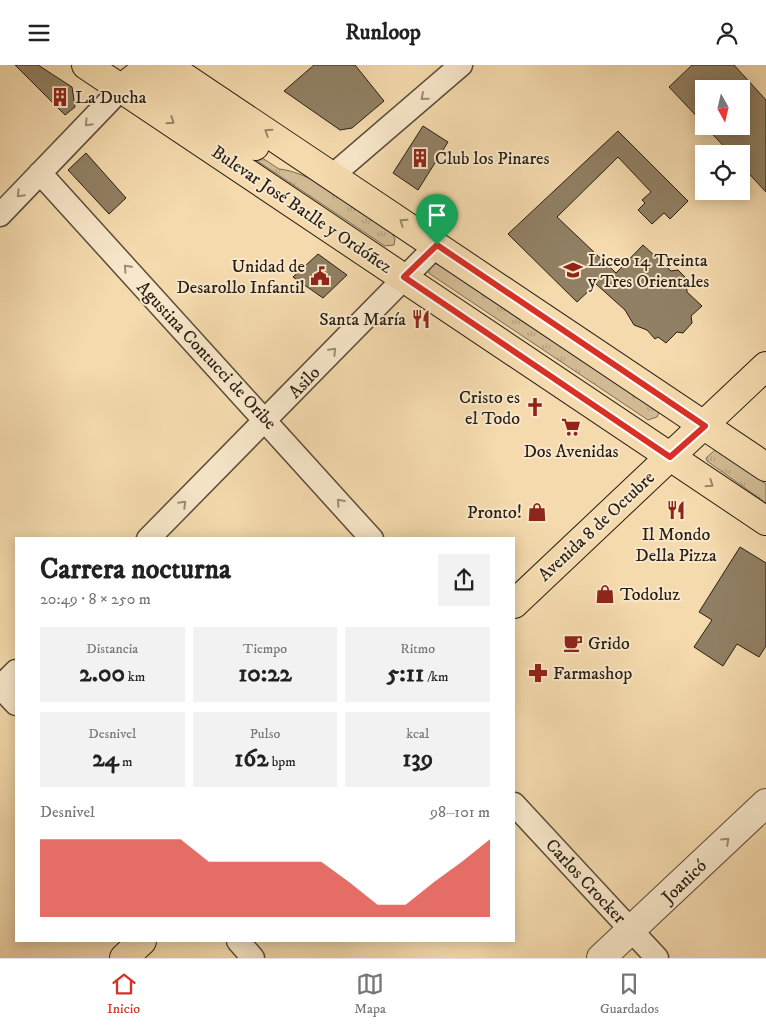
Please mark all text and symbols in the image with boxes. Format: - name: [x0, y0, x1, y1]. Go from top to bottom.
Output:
- icon: menu: [25, 19, 53, 47]
- text: Runloop: [345, 19, 421, 46]
- icon: person: [713, 19, 741, 47]
- north arrow: [695, 80, 750, 135]
- map controls: [695, 80, 750, 200]
- building icon: La Ducha: [49, 86, 71, 108]
- place label: La Ducha: [75, 87, 147, 109]
- one-way arrow: [421, 91, 430, 99]
- one-way arrow: [165, 115, 174, 124]
- one-way arrow: [85, 118, 94, 127]
- one-way arrow: [264, 129, 274, 138]
- street label: Bulevar José Batlle y Ordóñez: [207, 141, 396, 279]
- button: locate: [695, 145, 750, 200]
- building icon: Club los Pinares: [409, 147, 431, 169]
- place label: Club los Pinares: [435, 148, 550, 170]
- one-way arrow: [17, 188, 26, 197]
- pin: [416, 194, 458, 245]
- icon: arrive: [423, 201, 451, 229]
- one-way arrow: [399, 219, 409, 228]
- place label: Liceo 14 Treinta y Tres Orientales: [588, 250, 709, 293]
- place label: Unidad de Desarollo Infantil: [176, 256, 306, 299]
- school or university icon: Liceo 14 Treinta y Tres Orientales: [562, 259, 584, 281]
- one-way arrow: [124, 265, 133, 274]
- public building icon: Unidad de Desarollo Infantil: [309, 265, 331, 287]
- street label: Agustina Contucci de Oribe: [132, 277, 281, 434]
- restaurant icon: Santa María: [410, 308, 432, 330]
- place label: Santa María: [319, 309, 406, 331]
- one-way arrow: [328, 348, 337, 357]
- street label: Asilo: [284, 362, 325, 403]
- place label: Cristo es el Todo: [459, 387, 520, 430]
- church icon: Cristo es el Todo: [524, 396, 546, 418]
- supermarket icon: Dos Avenidas: [560, 416, 582, 438]
- place label: Dos Avenidas: [523, 441, 619, 463]
- street label: Avenida 8 de Octubre: [534, 467, 660, 586]
- one-way arrow: [704, 478, 714, 487]
- one-way arrow: [337, 499, 346, 508]
- restaurant icon: Il Mondo Della Pizza: [665, 499, 687, 521]
- one-way arrow: [177, 501, 186, 510]
- shop icon: Pronto!: [526, 501, 548, 523]
- place label: Pronto!: [467, 502, 522, 524]
- place label: Il Mondo Della Pizza: [635, 524, 717, 567]
- text: Carrera nocturna: [40, 552, 231, 587]
- button: share: [438, 554, 490, 606]
- shop icon: Todoluz: [594, 583, 616, 605]
- place label: Todoluz: [620, 584, 680, 606]
- text: 20:49 · 8 × 250 m: [40, 589, 151, 609]
- cafe icon: Grido: [562, 632, 584, 654]
- place label: Grido: [588, 633, 630, 655]
- text: Distancia: [86, 640, 138, 658]
- text: Tiempo: [243, 640, 287, 658]
- text: Ritmo: [400, 640, 435, 658]
- text: 2.00: [79, 658, 125, 689]
- text: 10:22: [238, 658, 292, 689]
- text: 5:11: [387, 658, 424, 689]
- pharmacy icon: Farmashop: [527, 662, 549, 684]
- place label: Farmashop: [553, 663, 632, 685]
- text: km: [125, 668, 145, 686]
- text: /km: [424, 668, 448, 686]
- text: Desnivel: [88, 725, 136, 743]
- text: Pulso: [250, 725, 280, 743]
- text: kcal: [406, 725, 429, 743]
- text: 24: [92, 743, 119, 774]
- text: 162: [234, 743, 269, 774]
- text: 139: [402, 743, 433, 774]
- text: m: [119, 753, 132, 771]
- text: bpm: [269, 753, 296, 771]
- text: Desnivel: [40, 802, 95, 822]
- text: 98–101 m: [430, 802, 490, 822]
- street label: Carlos Crocker: [540, 835, 630, 929]
- one-way arrow: [720, 838, 729, 847]
- street label: Joanicó: [656, 855, 712, 910]
- tab: Inicio: [107, 970, 140, 1018]
- tab: Mapa: [354, 970, 386, 1018]
- tab: Guardados: [600, 970, 659, 1018]

